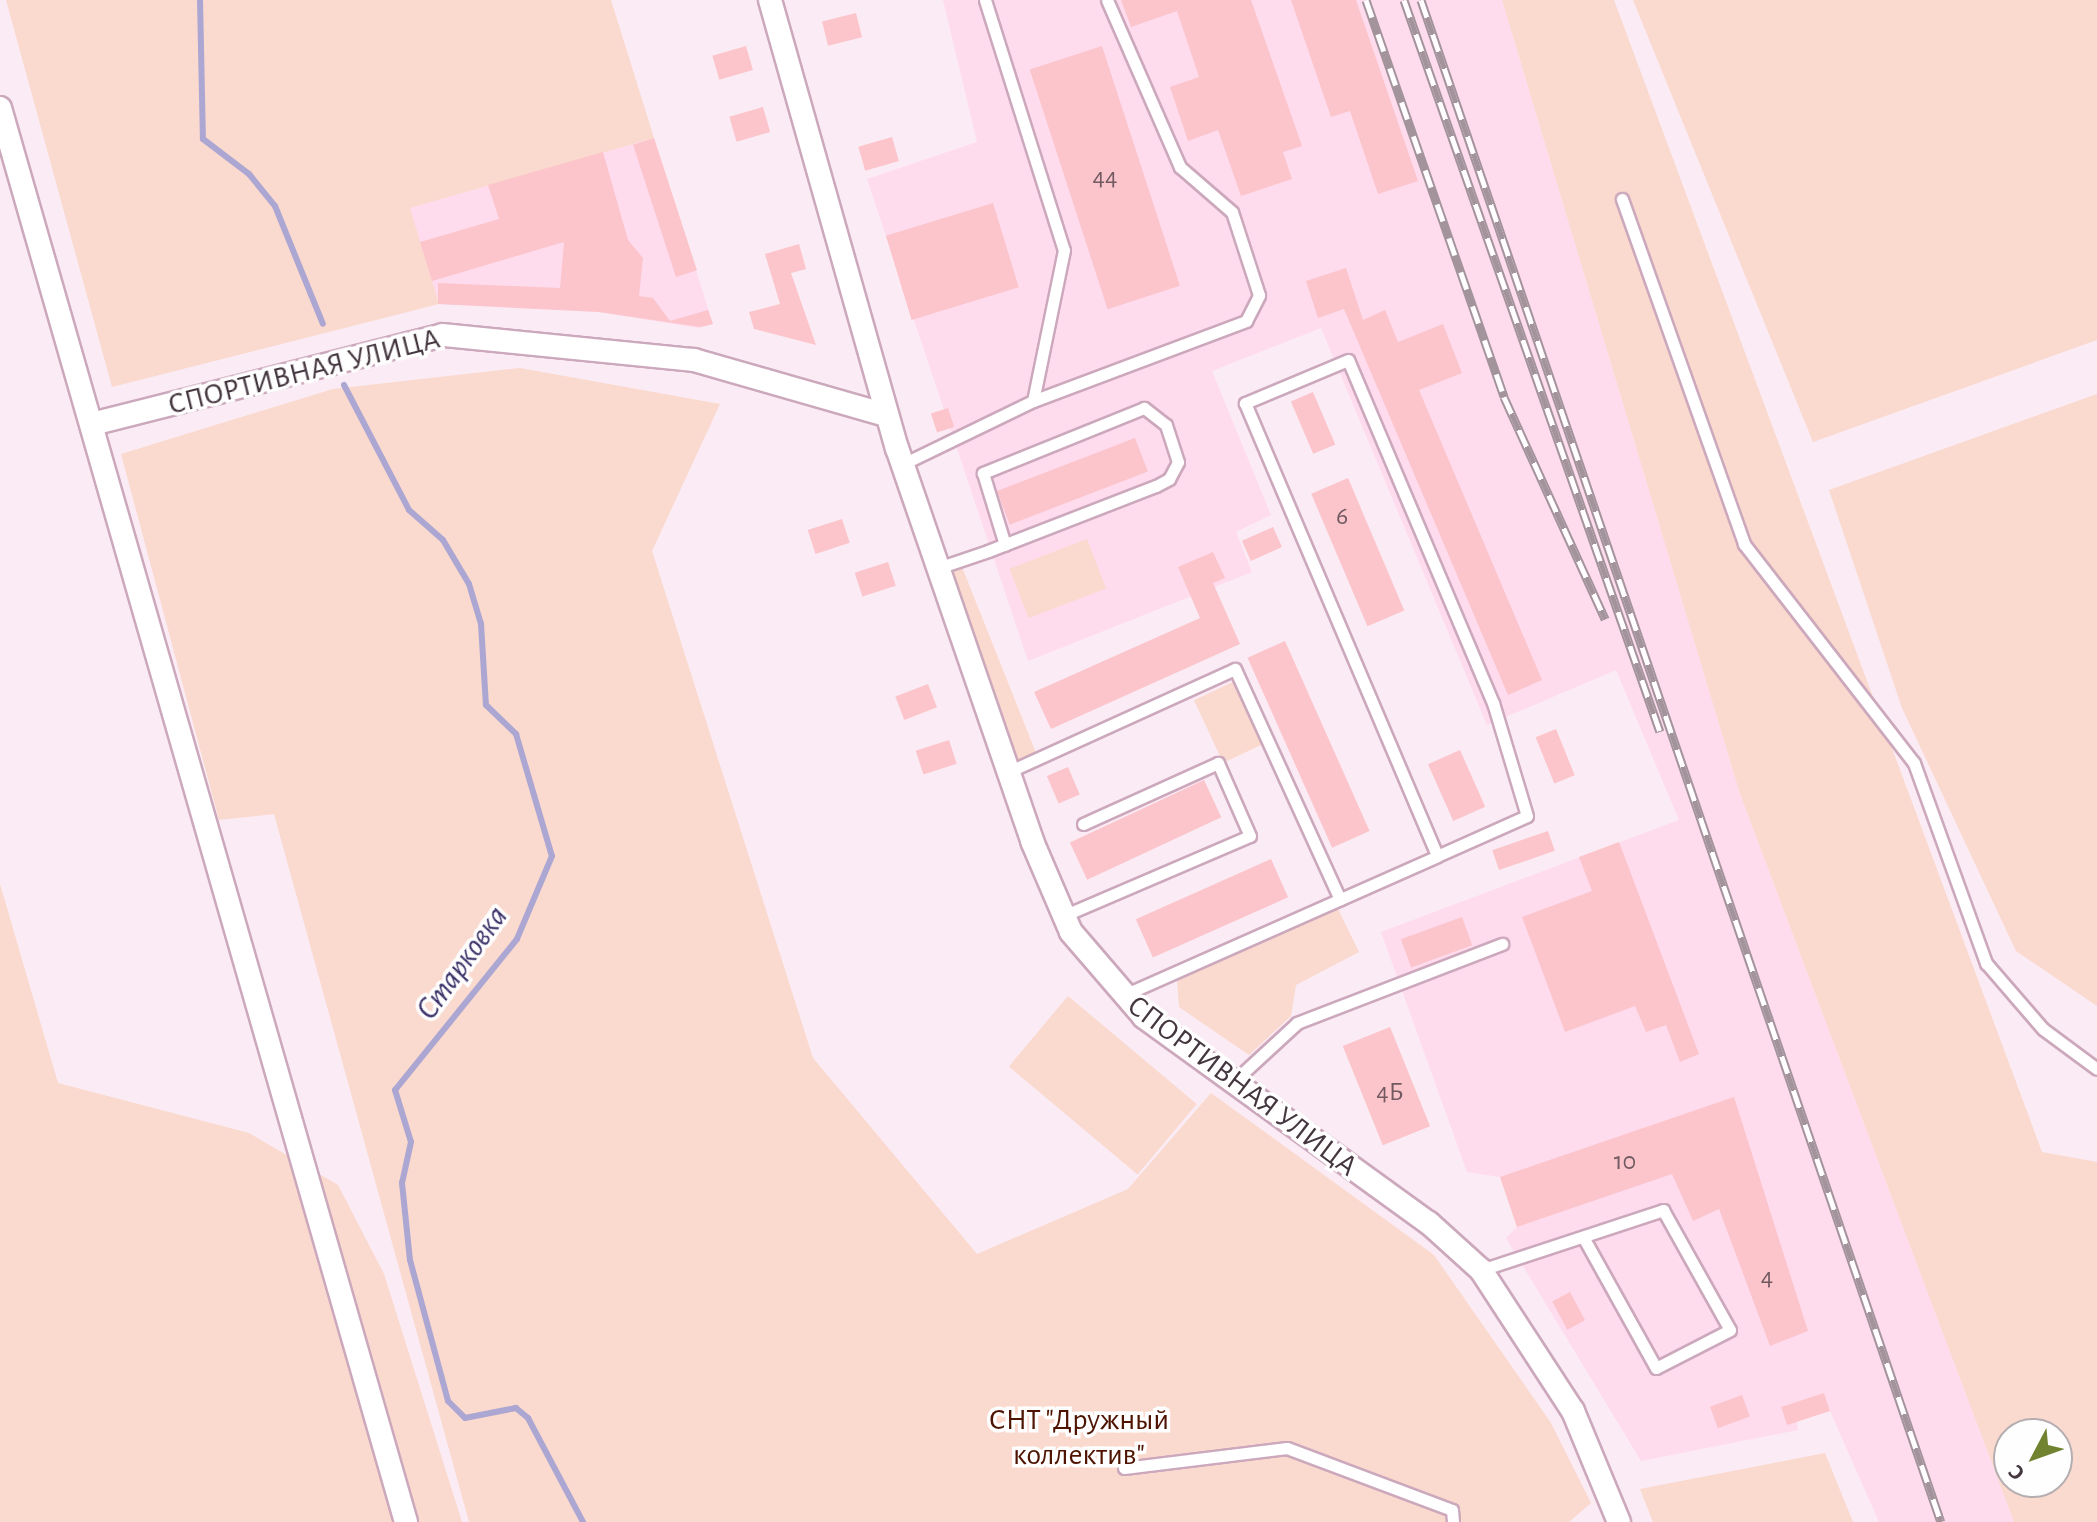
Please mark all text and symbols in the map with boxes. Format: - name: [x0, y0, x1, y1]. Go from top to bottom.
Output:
- house number: 44: [1092, 162, 1118, 194]
- street label: СПОРТИВНАЯ УЛИЦА: [164, 321, 444, 423]
- house number: 6: [1336, 501, 1348, 533]
- water label: Старковка: [408, 898, 516, 1028]
- street label: СПОРТИВНАЯ УЛИЦА: [1120, 988, 1364, 1184]
- house number: 4Б: [1376, 1077, 1404, 1109]
- house number: 10: [1614, 1146, 1636, 1178]
- house number: 4: [1761, 1262, 1773, 1294]
- park label: СНТ "Дружный коллектив": [989, 1402, 1169, 1472]
- north arrow: [1993, 1418, 2073, 1498]
- text: С: [2004, 1461, 2029, 1484]

